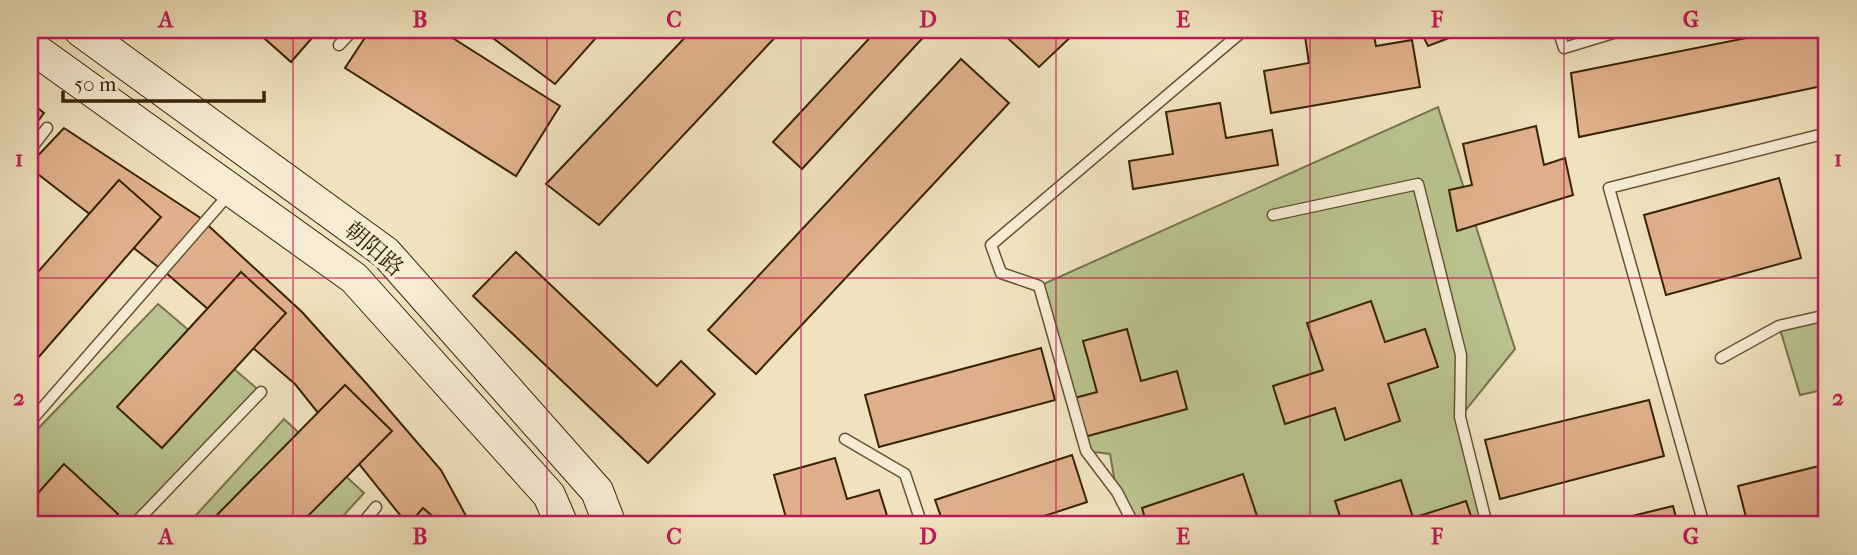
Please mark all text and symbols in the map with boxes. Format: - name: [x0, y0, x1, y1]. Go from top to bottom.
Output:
- text: A: [157, 6, 175, 33]
- text: B: [413, 6, 428, 33]
- text: C: [666, 6, 682, 33]
- text: D: [919, 6, 937, 33]
- text: E: [1176, 6, 1190, 33]
- text: F: [1430, 6, 1444, 33]
- text: G: [1683, 6, 1699, 33]
- scale bar: [63, 60, 264, 104]
- text: 50 m: [74, 72, 117, 96]
- text: 1: [15, 145, 23, 172]
- text: 1: [1834, 145, 1842, 172]
- street label: 朝阳路: [339, 216, 409, 282]
- text: 2: [13, 384, 25, 411]
- text: 2: [1832, 384, 1844, 411]
- text: A: [157, 523, 175, 550]
- text: B: [413, 523, 428, 550]
- text: C: [666, 523, 682, 550]
- text: D: [919, 523, 937, 550]
- text: E: [1176, 523, 1190, 550]
- text: F: [1430, 523, 1444, 550]
- text: G: [1683, 523, 1699, 550]

